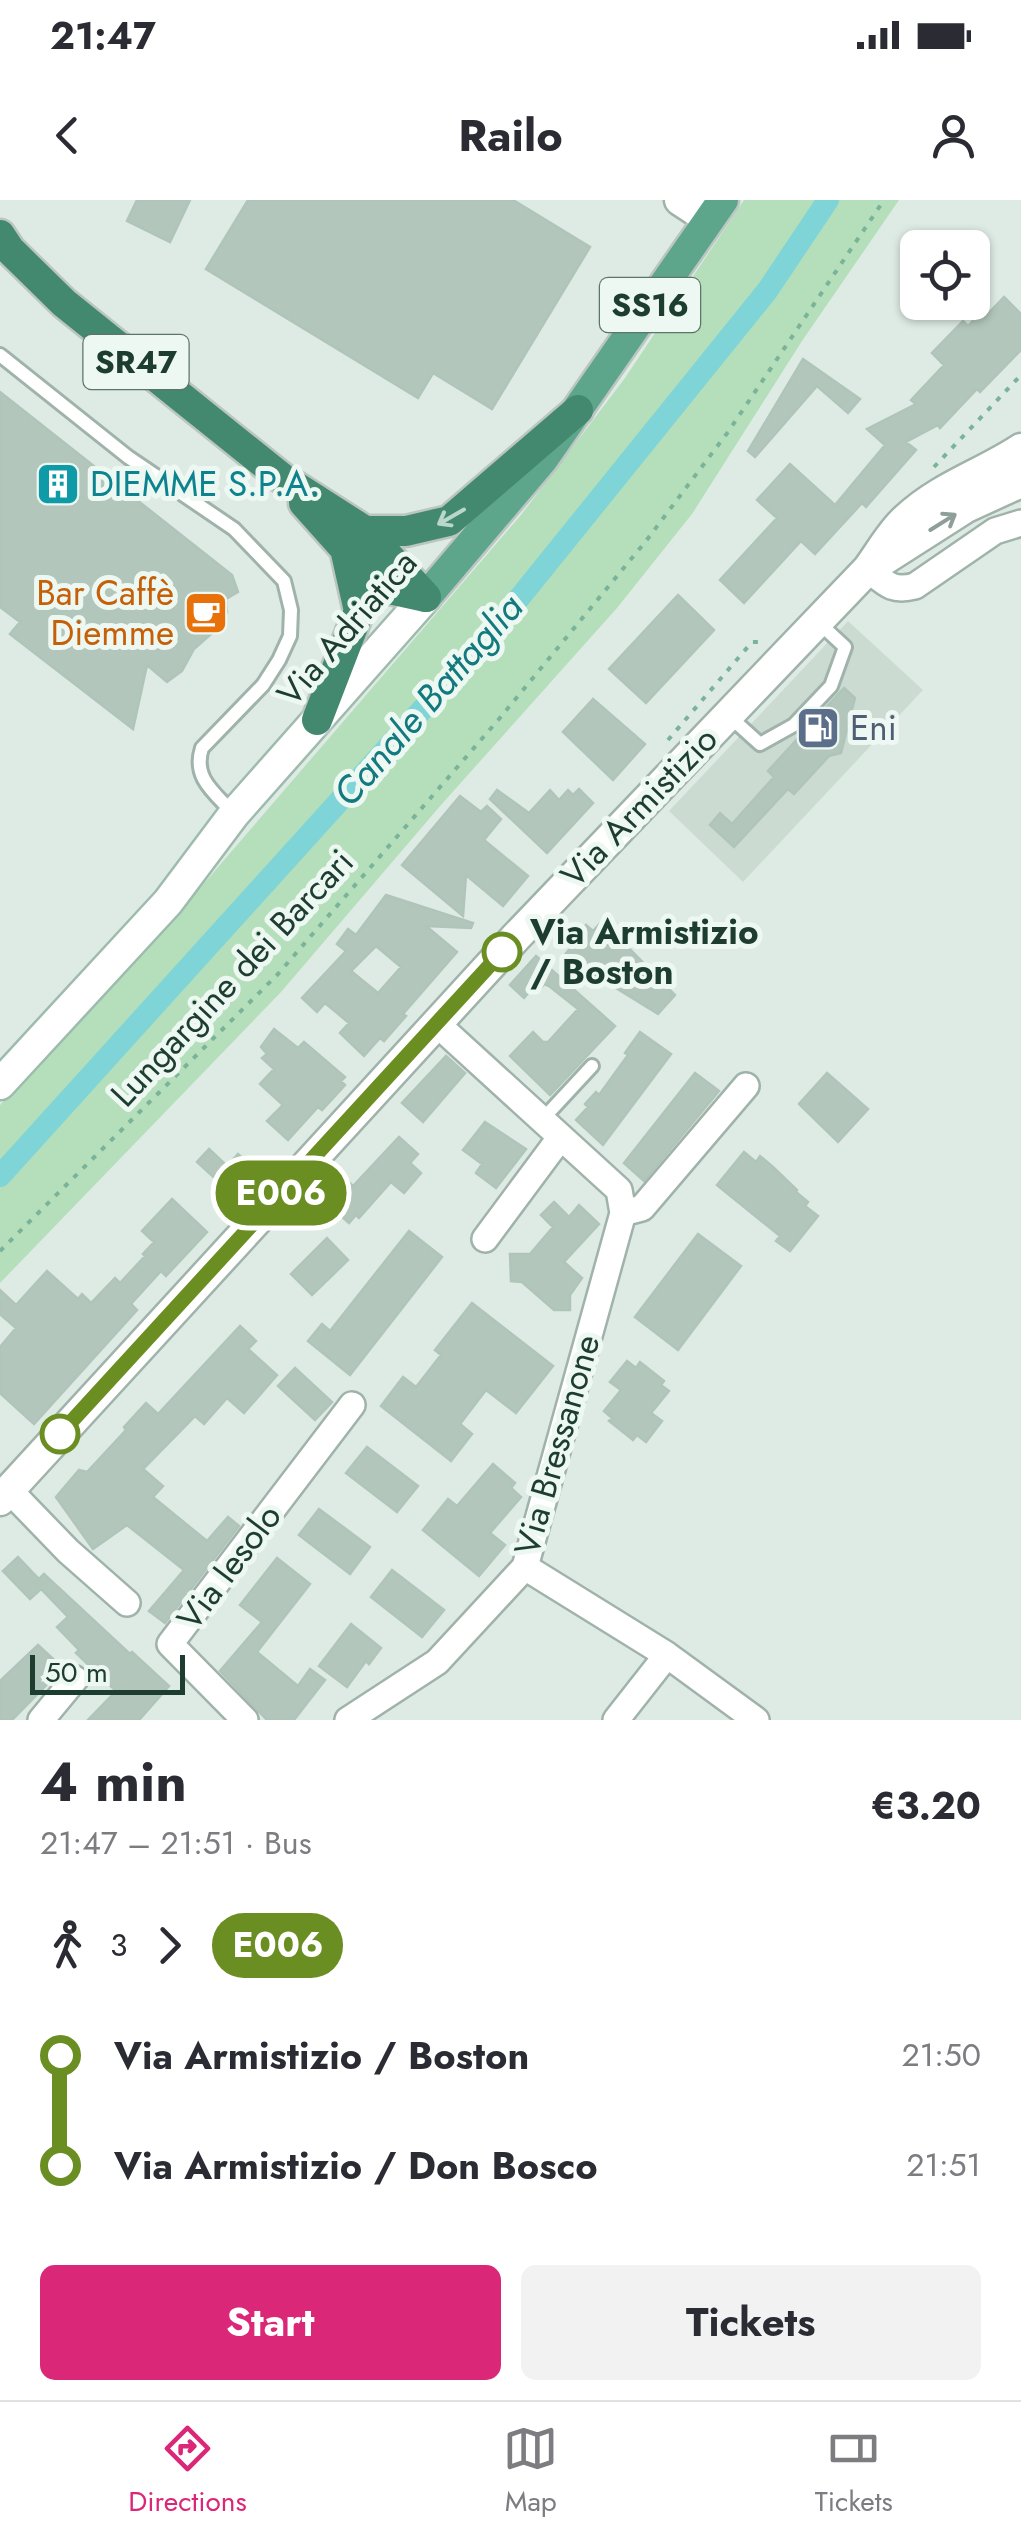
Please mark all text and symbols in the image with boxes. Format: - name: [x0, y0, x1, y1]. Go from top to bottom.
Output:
- text: 21:47: [50, 8, 156, 63]
- text: Railo: [458, 103, 563, 168]
- icon: back: [40, 108, 95, 163]
- icon: person: [926, 108, 981, 163]
- map controls: [900, 230, 990, 320]
- button: locate: [900, 230, 990, 320]
- road number: SS16: [600, 278, 700, 332]
- road number: SR47: [84, 335, 188, 389]
- place label: DIEMME S.P.A.: [90, 459, 320, 509]
- building icon: DIEMME S.P.A.: [35, 461, 81, 507]
- one-way arrow: [437, 508, 466, 528]
- one-way arrow: [928, 512, 956, 532]
- street label: Via Adriatica: [265, 539, 429, 717]
- place label: Bar Caffè Diemme: [36, 568, 174, 658]
- water label: Canale Battaglia: [320, 581, 536, 818]
- cafe icon: Bar Caffè Diemme: [183, 590, 229, 636]
- place label: Eni: [850, 703, 897, 753]
- fuel station icon: Eni: [795, 705, 841, 751]
- street label: Via Armistizio: [549, 715, 729, 899]
- street label: Lungargine dei Barcari: [99, 838, 365, 1118]
- place label: Via Armistizio / Boston: [529, 907, 759, 997]
- marker: Via Armistizio / Boston: [483, 933, 521, 971]
- line badge: E006: [211, 1160, 351, 1226]
- text: E006: [236, 1168, 326, 1218]
- street label: Via Bressanone: [502, 1329, 612, 1561]
- unlabelled marker: [41, 1415, 79, 1453]
- street label: Via Iesolo: [165, 1493, 293, 1641]
- scale bar: [30, 1650, 185, 1694]
- text: 50 m: [45, 1652, 108, 1693]
- text: 4 min: [40, 1742, 187, 1822]
- text: €3.20: [871, 1778, 981, 1833]
- text: 21:47 – 21:51 · Bus: [40, 1820, 312, 1866]
- icon: walk: [40, 1918, 95, 1973]
- icon: forward: [142, 1918, 197, 1973]
- text: E006: [232, 1920, 323, 1970]
- text: 3: [110, 1922, 127, 1968]
- text: Via Armistizio / Boston: [114, 2028, 529, 2083]
- text: 21:50: [902, 2032, 981, 2078]
- text: Via Armistizio / Don Bosco: [114, 2138, 598, 2193]
- text: 21:51: [906, 2142, 981, 2188]
- button: Start: [40, 2265, 501, 2380]
- button: Tickets: [521, 2265, 981, 2380]
- tab: Directions: [128, 2421, 247, 2522]
- tab: Map: [503, 2421, 558, 2522]
- tab: Tickets: [815, 2421, 893, 2522]

